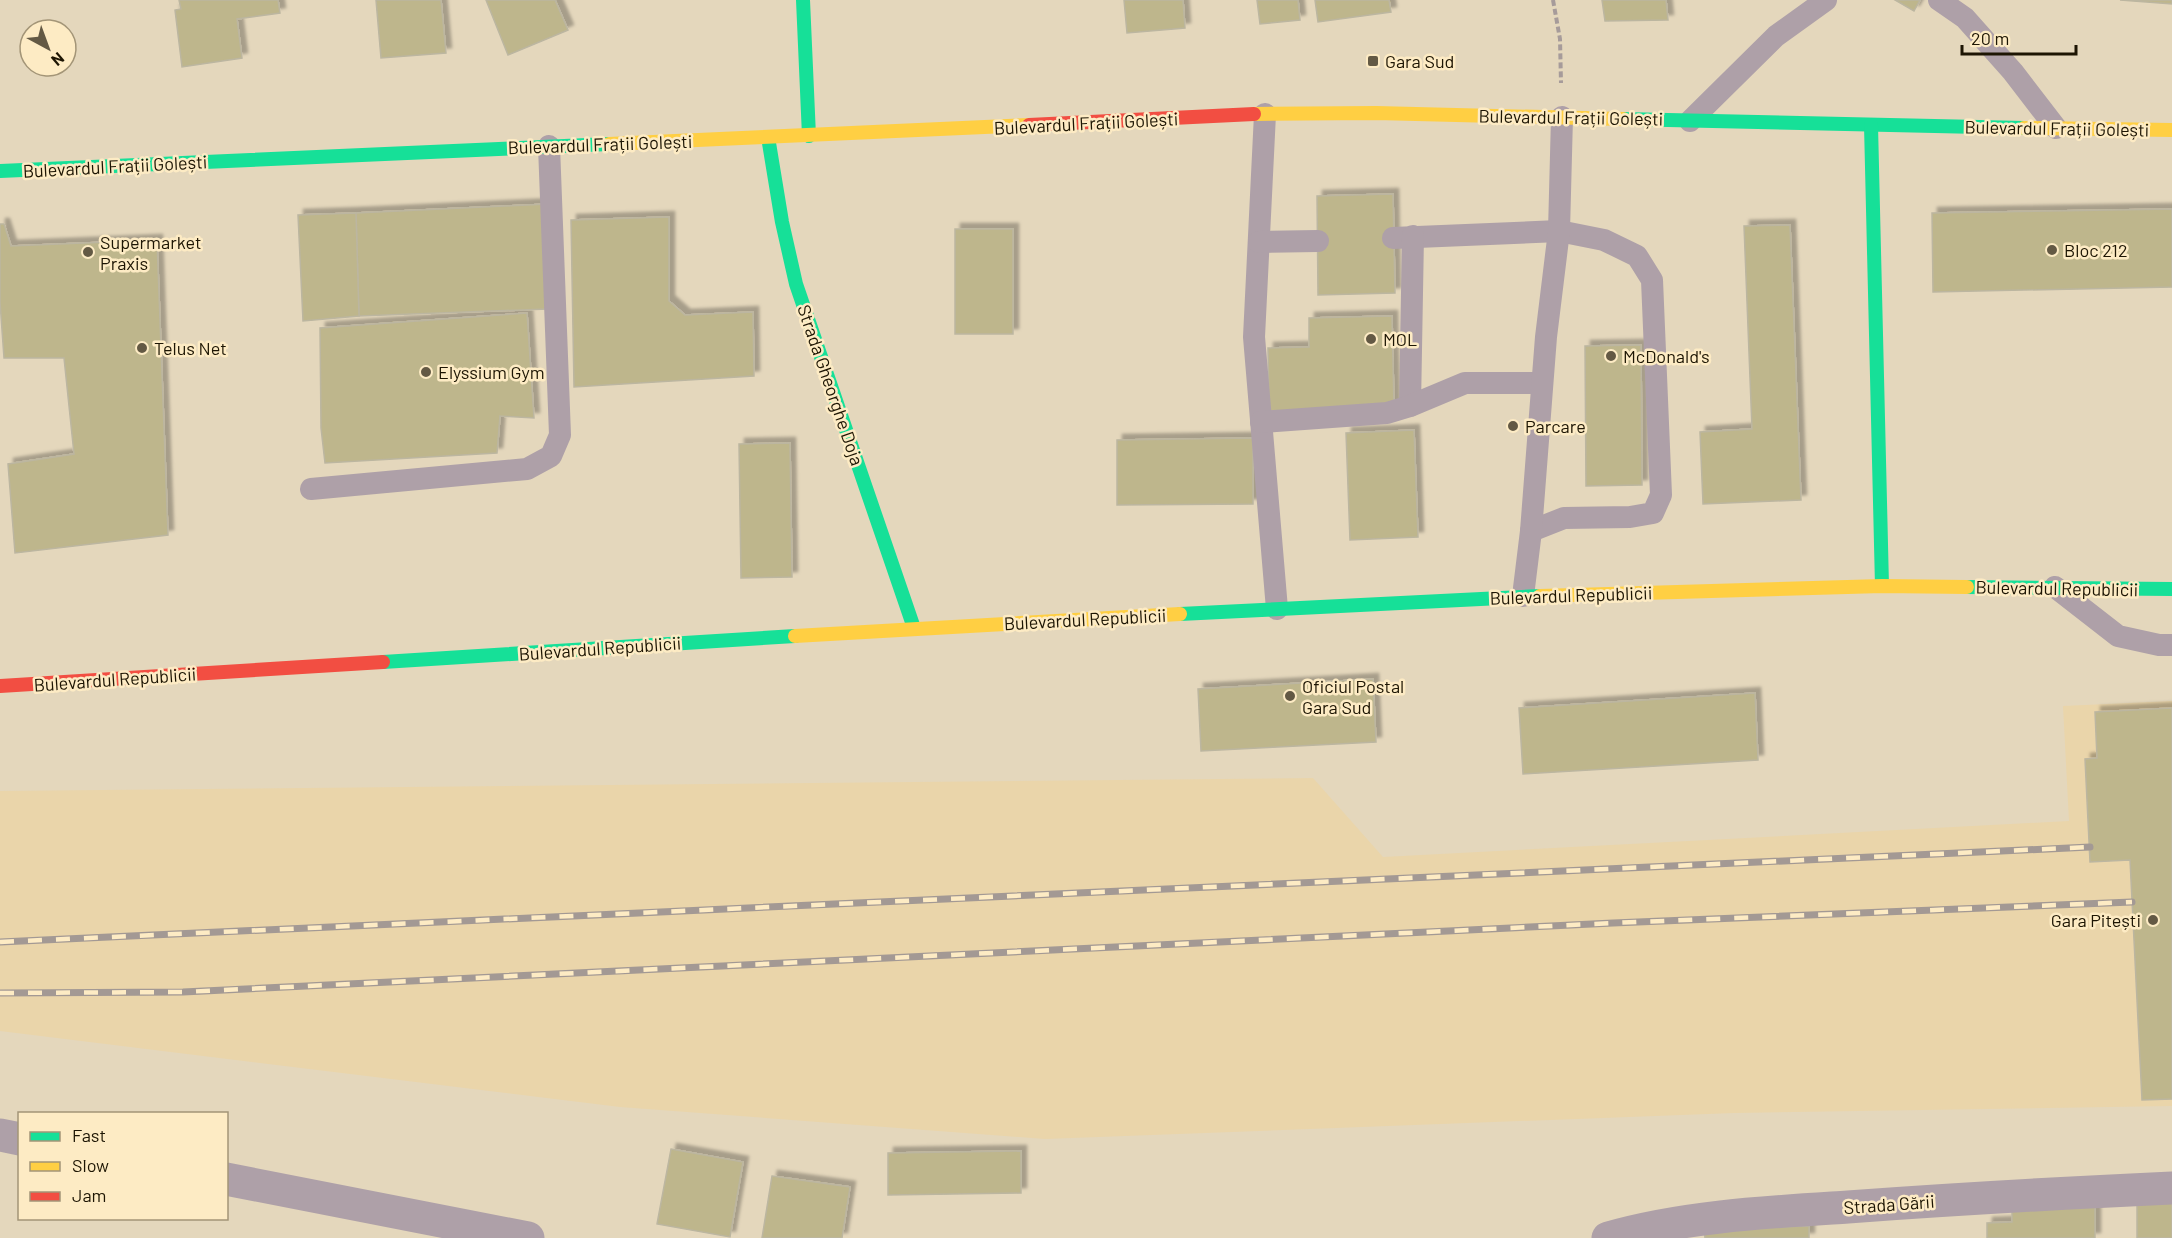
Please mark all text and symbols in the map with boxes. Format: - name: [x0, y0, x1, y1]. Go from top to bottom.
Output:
- north arrow: [18, 18, 78, 78]
- scale bar: [1962, 18, 2076, 56]
- text: 20 m: [1971, 27, 2009, 49]
- text: N: [48, 49, 68, 70]
- place label: Gara Sud: [1385, 50, 1454, 72]
- marker: Gara Sud: [1366, 54, 1380, 68]
- street label: Bulevardul Frații Golești: [1479, 104, 1663, 130]
- street label: Bulevardul Frații Golești: [993, 107, 1179, 139]
- street label: Bulevardul Frații Golești: [1965, 115, 2149, 141]
- street label: Bulevardul Frații Golești: [507, 130, 693, 158]
- street label: Bulevardul Frații Golești: [22, 150, 208, 182]
- place label: Supermarket Praxis: [100, 231, 201, 274]
- place label: Bloc 212: [2064, 239, 2128, 261]
- marker: Bloc 212: [2045, 243, 2059, 257]
- marker: Supermarket Praxis: [81, 245, 95, 259]
- street label: Strada Gheorghe Doja: [793, 302, 869, 468]
- place label: MOL: [1383, 328, 1417, 350]
- marker: MOL: [1364, 332, 1378, 346]
- place label: Telus Net: [154, 337, 227, 359]
- marker: Telus Net: [135, 341, 149, 355]
- place label: McDonald's: [1623, 345, 1710, 367]
- marker: McDonald's: [1604, 349, 1618, 363]
- place label: Elyssium Gym: [438, 361, 545, 383]
- marker: Elyssium Gym: [419, 365, 433, 379]
- place label: Parcare: [1525, 415, 1586, 437]
- marker: Parcare: [1506, 419, 1520, 433]
- street label: Bulevardul Republicii: [1975, 576, 2139, 600]
- street label: Bulevardul Republicii: [1489, 581, 1653, 609]
- street label: Bulevardul Republicii: [1003, 604, 1167, 634]
- street label: Bulevardul Republicii: [518, 631, 682, 665]
- street label: Bulevardul Republicii: [33, 662, 197, 696]
- place label: Oficiul Postal Gara Sud: [1302, 675, 1404, 718]
- marker: Oficiul Postal Gara Sud: [1283, 689, 1297, 703]
- place label: Gara Pitești: [2051, 909, 2141, 931]
- marker: Gara Pitești: [2146, 913, 2160, 927]
- legend: [18, 1112, 228, 1220]
- text: Fast: [72, 1124, 106, 1146]
- text: Slow: [72, 1154, 109, 1176]
- text: Jam: [72, 1184, 106, 1206]
- street label: Strada Gării: [1843, 1190, 1935, 1218]

